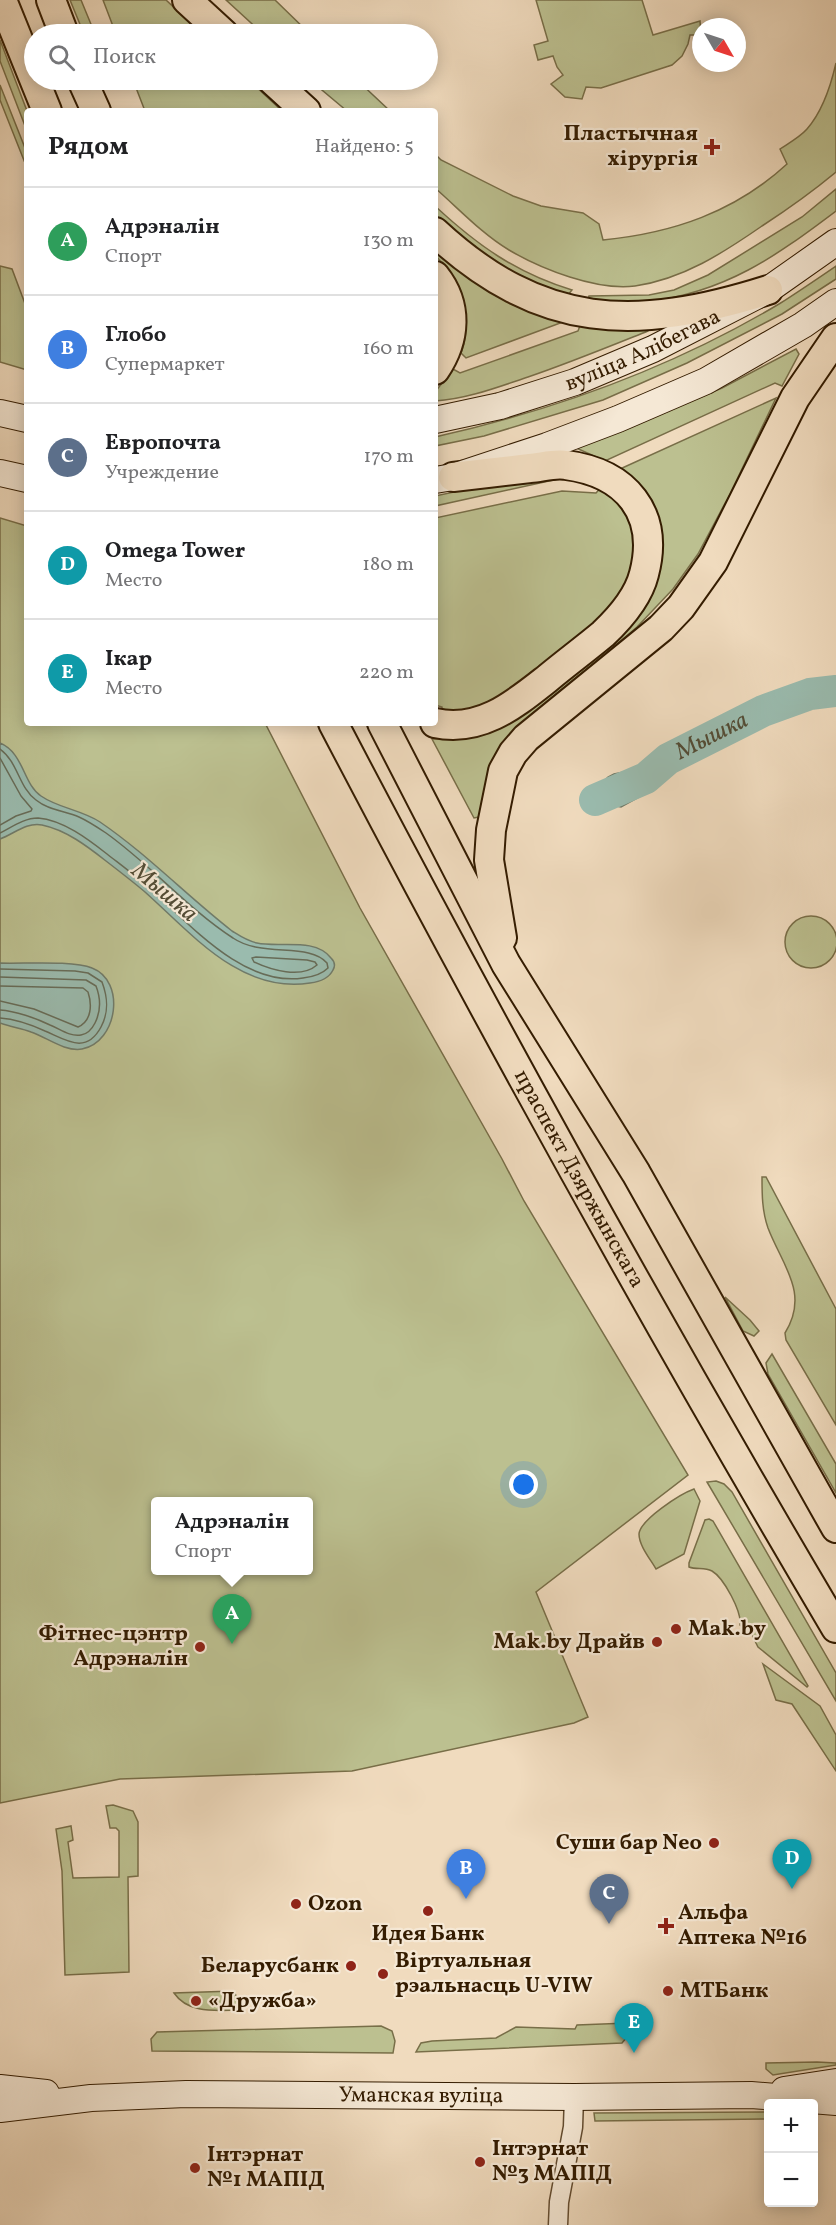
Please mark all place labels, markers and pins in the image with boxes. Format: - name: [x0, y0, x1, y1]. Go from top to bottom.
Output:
- place label: Пластычная хірургія: [564, 119, 698, 175]
- marker: Пластычная хірургія: [703, 138, 721, 156]
- pin: A: [212, 1594, 252, 1644]
- place label: Mak.by: [688, 1614, 767, 1645]
- place label: Фітнес-цэнтр Адрэналін: [38, 1619, 188, 1675]
- marker: Mak.by: [669, 1622, 683, 1636]
- place label: Маk.by Драйв: [494, 1627, 645, 1658]
- marker: Маk.by Драйв: [650, 1635, 664, 1649]
- marker: Фітнес-цэнтр Адрэналін: [193, 1640, 207, 1654]
- place label: Суши бар Neo: [556, 1828, 702, 1859]
- marker: Суши бар Neo: [707, 1836, 721, 1850]
- pin: D: [772, 1840, 812, 1889]
- pin: B: [446, 1850, 486, 1899]
- pin: C: [590, 1874, 628, 1924]
- place label: Ozon: [308, 1889, 363, 1920]
- marker: Ozon: [289, 1897, 303, 1911]
- place label: Альфа Аптека №16: [678, 1898, 807, 1954]
- marker: Идея Банк: [421, 1904, 435, 1918]
- place label: Идея Банк: [372, 1919, 484, 1950]
- marker: Альфа Аптека №16: [659, 1919, 673, 1933]
- place label: Віртуальная рэальнасць U-VIW: [395, 1946, 593, 2002]
- place label: Беларусбанк: [201, 1951, 339, 1982]
- marker: Беларусбанк: [344, 1959, 358, 1973]
- marker: Віртуальная рэальнасць U-VIW: [376, 1967, 390, 1981]
- place label: МТБанк: [680, 1976, 768, 2007]
- marker: МТБанк: [661, 1984, 675, 1998]
- place label: «Дружба»: [208, 1986, 317, 2017]
- marker: «Дружба»: [189, 1994, 203, 2008]
- pin: E: [614, 2004, 654, 2053]
- place label: Інтэрнат №3 МАПІД: [492, 2134, 612, 2190]
- place label: Інтэрнат №1 МАПІД: [207, 2140, 325, 2196]
- marker: Інтэрнат №3 МАПІД: [473, 2155, 487, 2169]
- marker: Інтэрнат №1 МАПІД: [188, 2161, 202, 2175]

